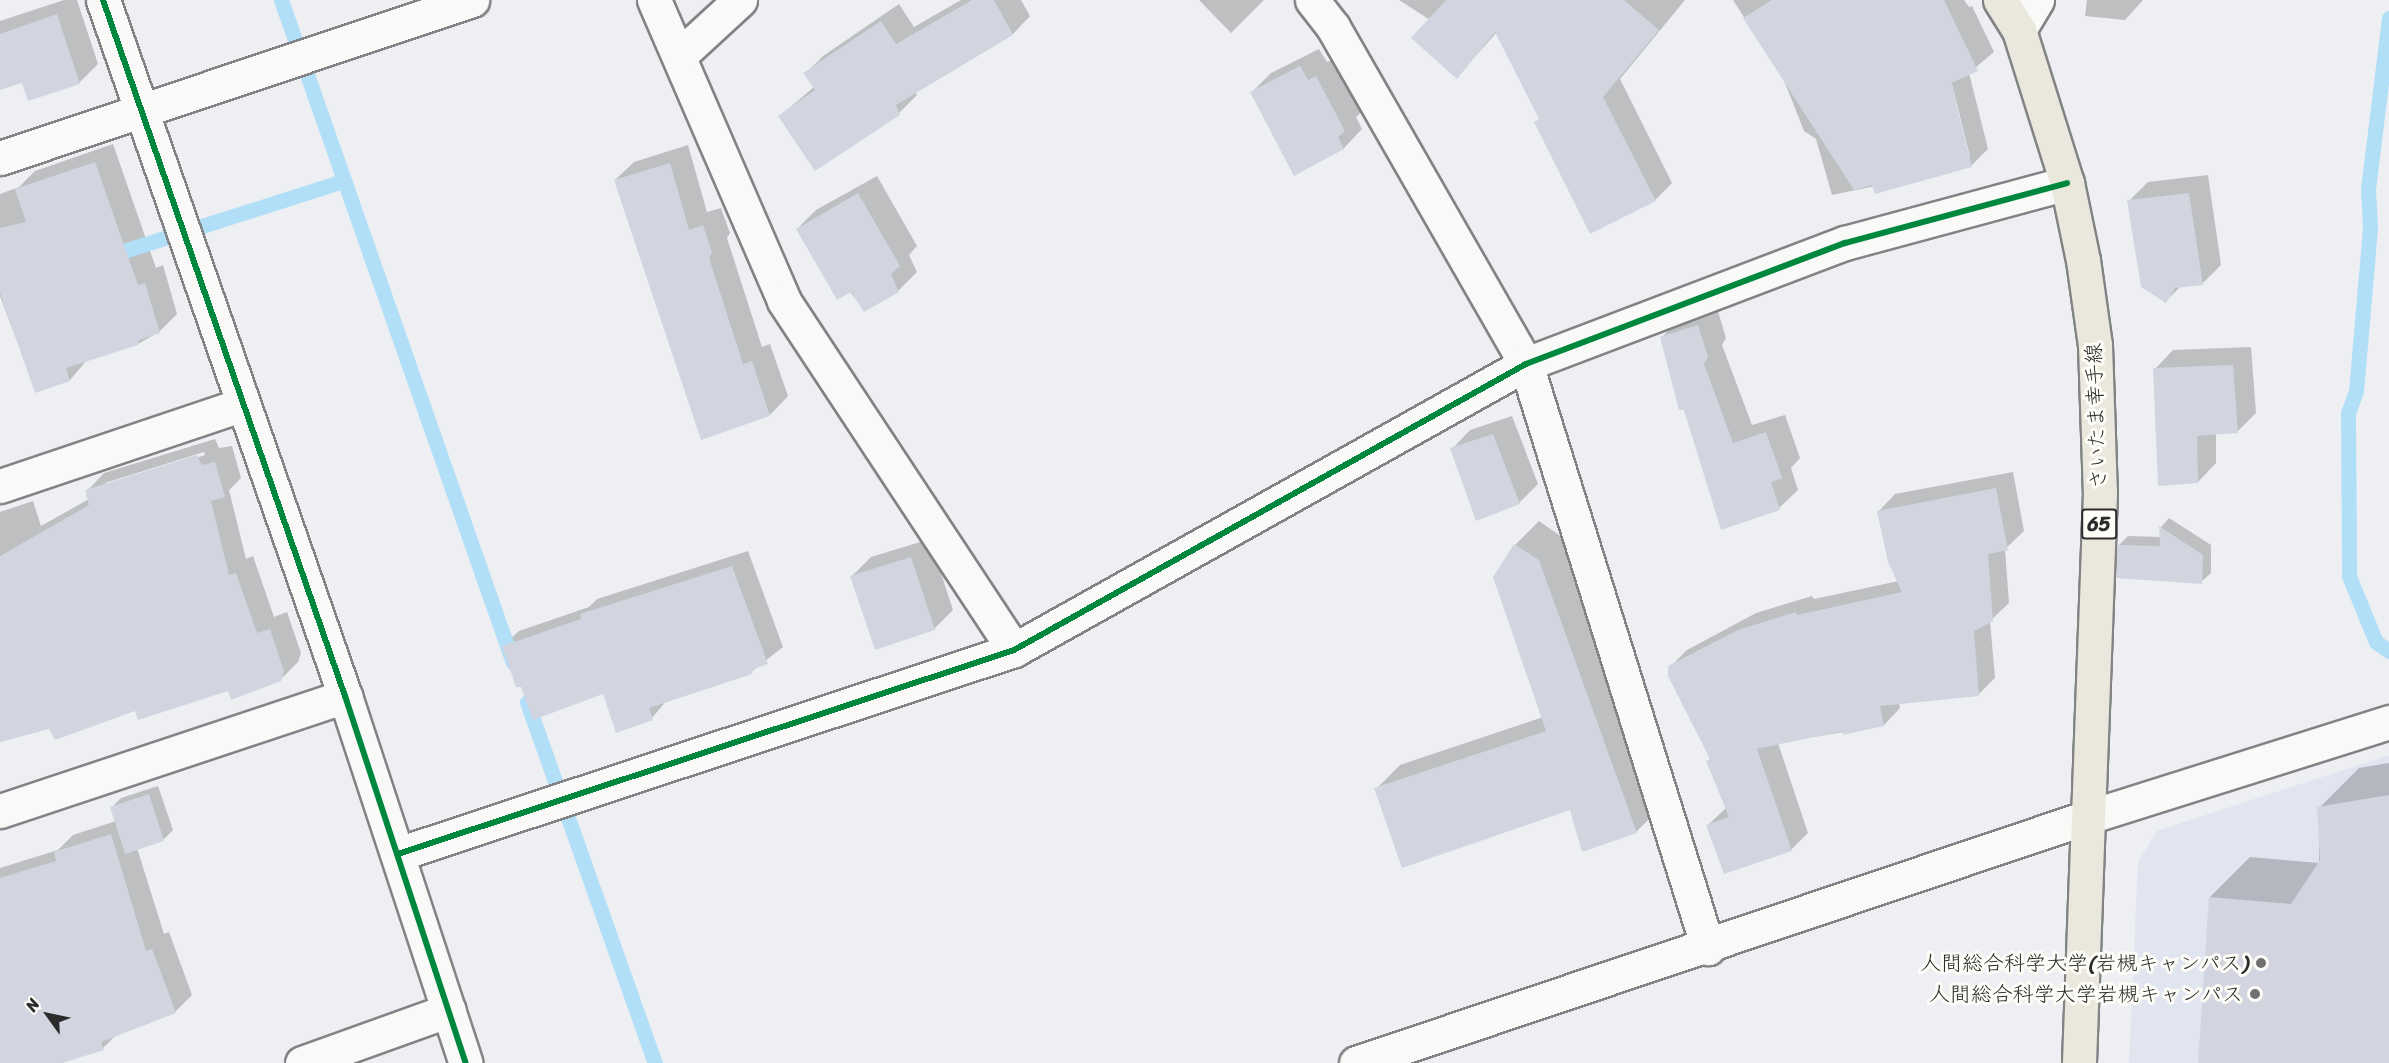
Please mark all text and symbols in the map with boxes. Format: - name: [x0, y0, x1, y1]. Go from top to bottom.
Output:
- street label: さいたま幸手線: [2081, 342, 2111, 490]
- road number: 65: [2081, 507, 2117, 541]
- place label: 人間総合科学大学(岩槻キャンパス): [1919, 950, 2249, 976]
- marker: 人間総合科学大学(岩槻キャンパス): [2254, 956, 2268, 970]
- place label: 人間総合科学大学岩槻キャンパス: [1928, 981, 2243, 1007]
- north arrow: [18, 985, 78, 1045]
- marker: 人間総合科学大学岩槻キャンパス: [2248, 987, 2262, 1001]
- text: N: [17, 992, 48, 1017]

